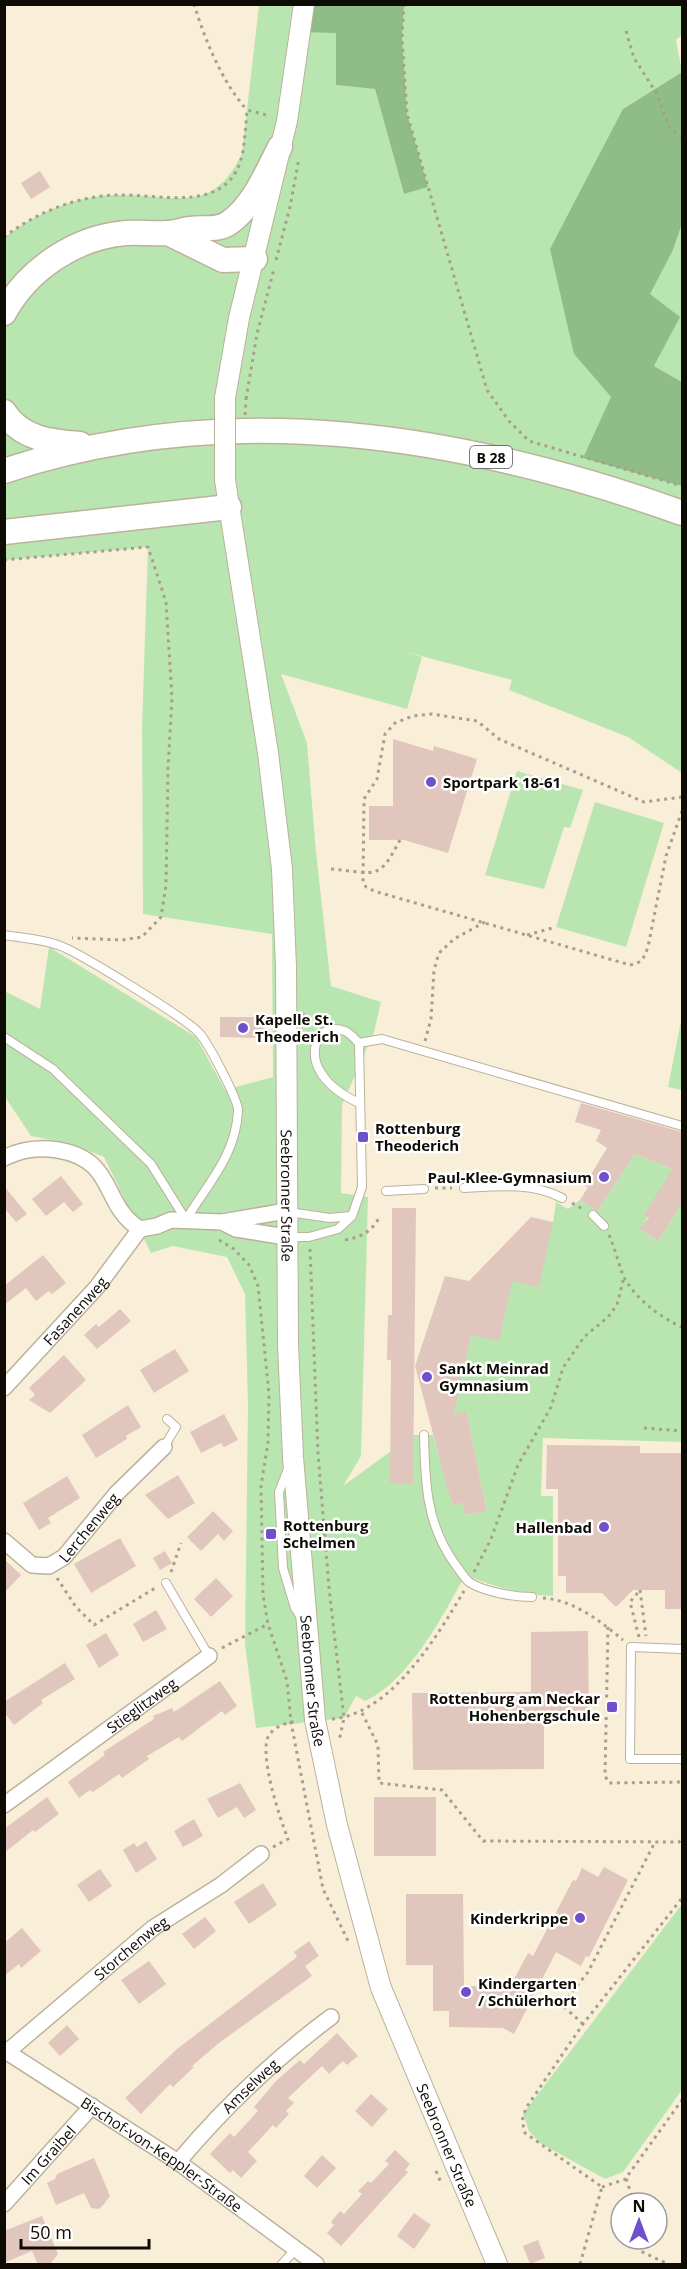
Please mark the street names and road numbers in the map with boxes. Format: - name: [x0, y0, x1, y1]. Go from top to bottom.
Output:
- road number: B 28: [470, 446, 512, 468]
- street label: Seebronner Straße: [277, 1130, 298, 1262]
- street label: Fasanenweg: [38, 1272, 112, 1349]
- street label: Lerchenweg: [54, 1488, 123, 1566]
- street label: Seebronner Straße: [296, 1614, 330, 1748]
- street label: Stieglitzweg: [102, 1673, 181, 1737]
- street label: Storchenweg: [89, 1911, 172, 1984]
- street label: Amselweg: [217, 2054, 282, 2117]
- street label: Seebronner Straße: [412, 2080, 482, 2210]
- street label: Bischof-von-Keppler-Straße: [77, 2092, 247, 2216]
- street label: Im Graibel: [16, 2121, 80, 2189]

